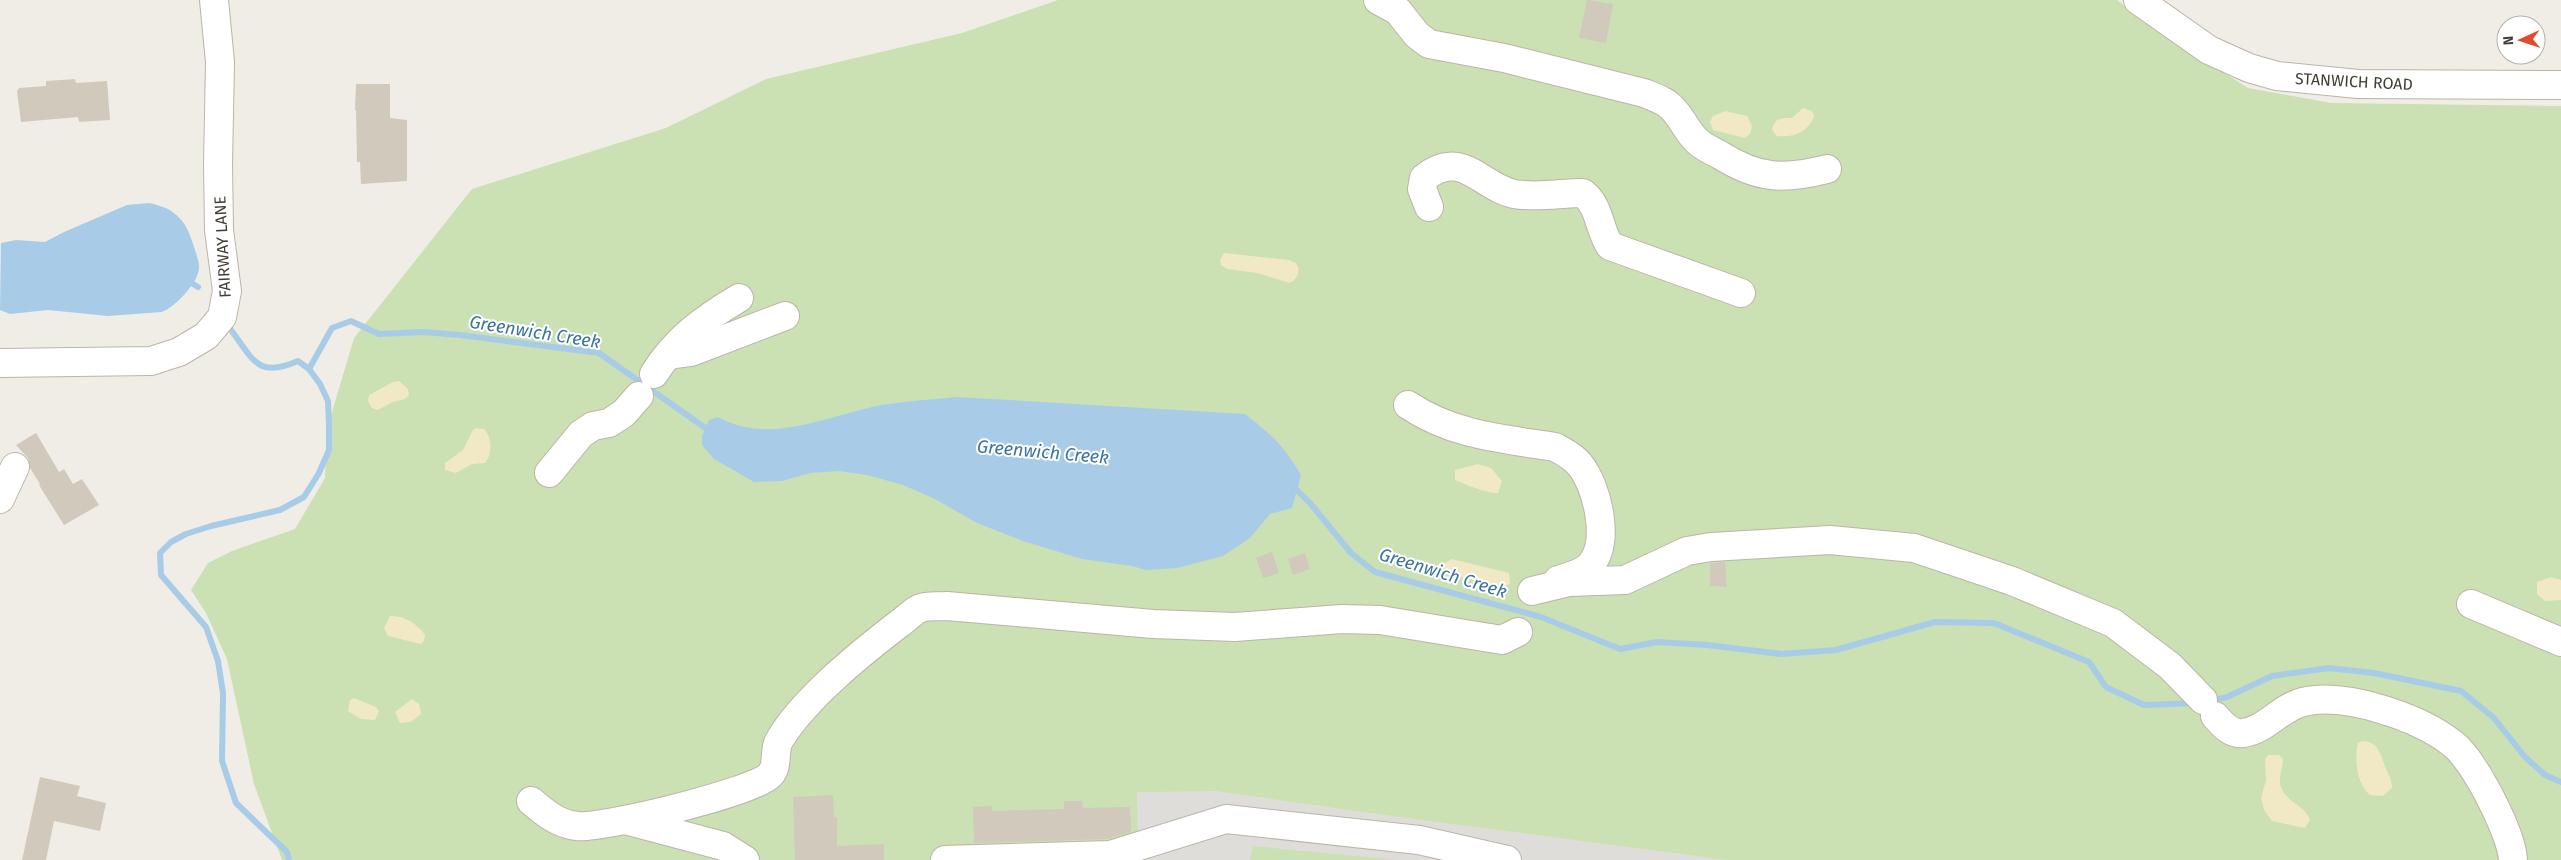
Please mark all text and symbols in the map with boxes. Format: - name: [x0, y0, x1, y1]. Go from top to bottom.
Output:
- north arrow: [2496, 15, 2546, 65]
- text: N: [2500, 36, 2517, 46]
- street label: STANWICH ROAD: [2295, 69, 2413, 94]
- street label: FAIRWAY LANE: [210, 196, 235, 298]
- water label: Greenwich Creek: [468, 311, 602, 353]
- water label: Greenwich Creek: [976, 435, 1110, 469]
- water label: Greenwich Creek: [1377, 543, 1510, 603]

